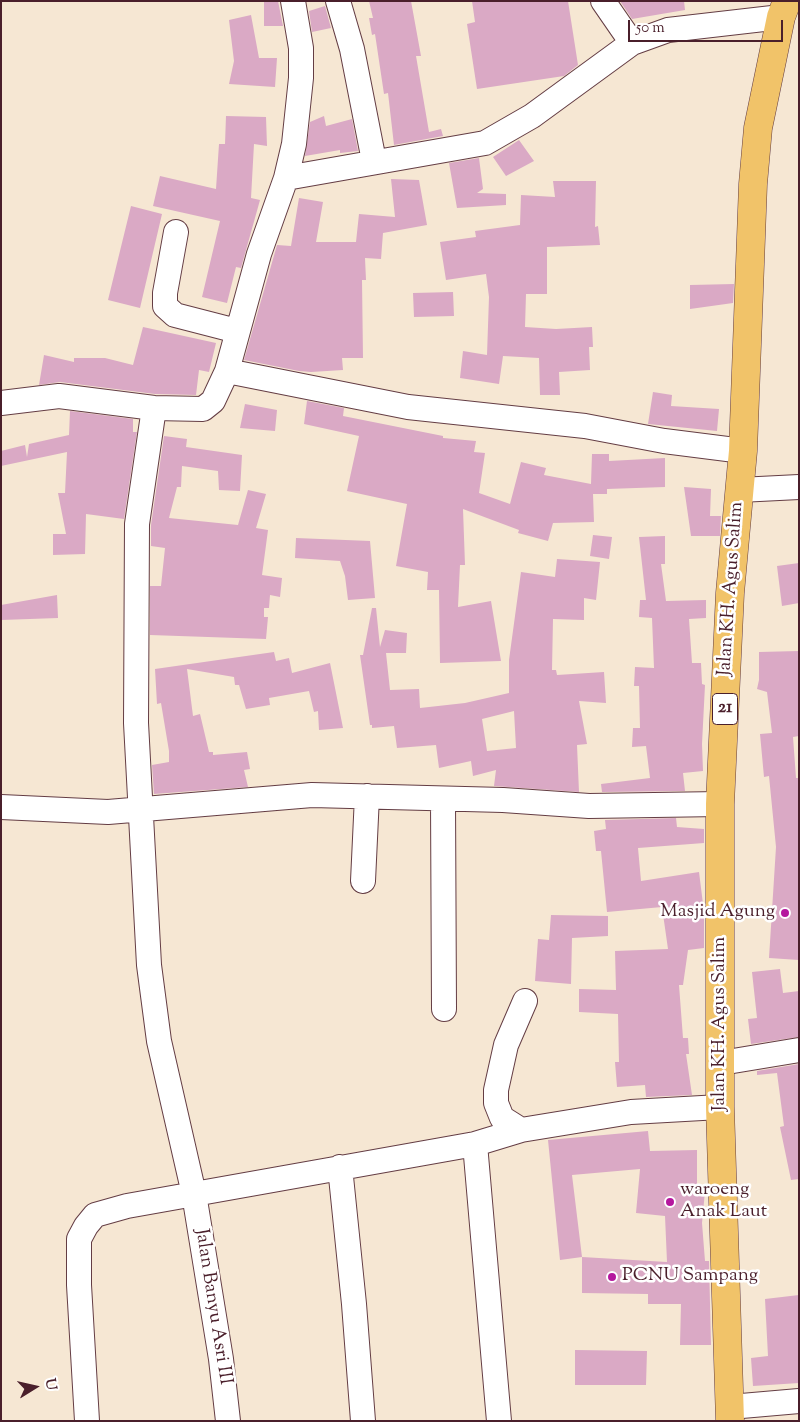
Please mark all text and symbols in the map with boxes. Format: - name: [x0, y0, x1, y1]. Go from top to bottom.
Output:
- scale bar: [630, 10, 785, 42]
- text: 50 m: [636, 18, 665, 39]
- street label: Jalan KH. Agus Salim: [715, 501, 749, 677]
- road number: 21: [712, 694, 738, 724]
- place label: Masjid Agung: [660, 902, 775, 924]
- marker: Masjid Agung: [779, 907, 791, 919]
- street label: Jalan KH. Agus Salim: [710, 937, 732, 1111]
- place label: waroeng Anak Laut: [680, 1180, 767, 1224]
- marker: waroeng Anak Laut: [664, 1196, 676, 1208]
- street label: Jalan Banyu Asri III: [188, 1227, 236, 1387]
- place label: PCNU Sampang: [622, 1266, 758, 1288]
- marker: PCNU Sampang: [606, 1271, 618, 1283]
- north arrow: [10, 1362, 60, 1412]
- text: U: [39, 1377, 61, 1392]

